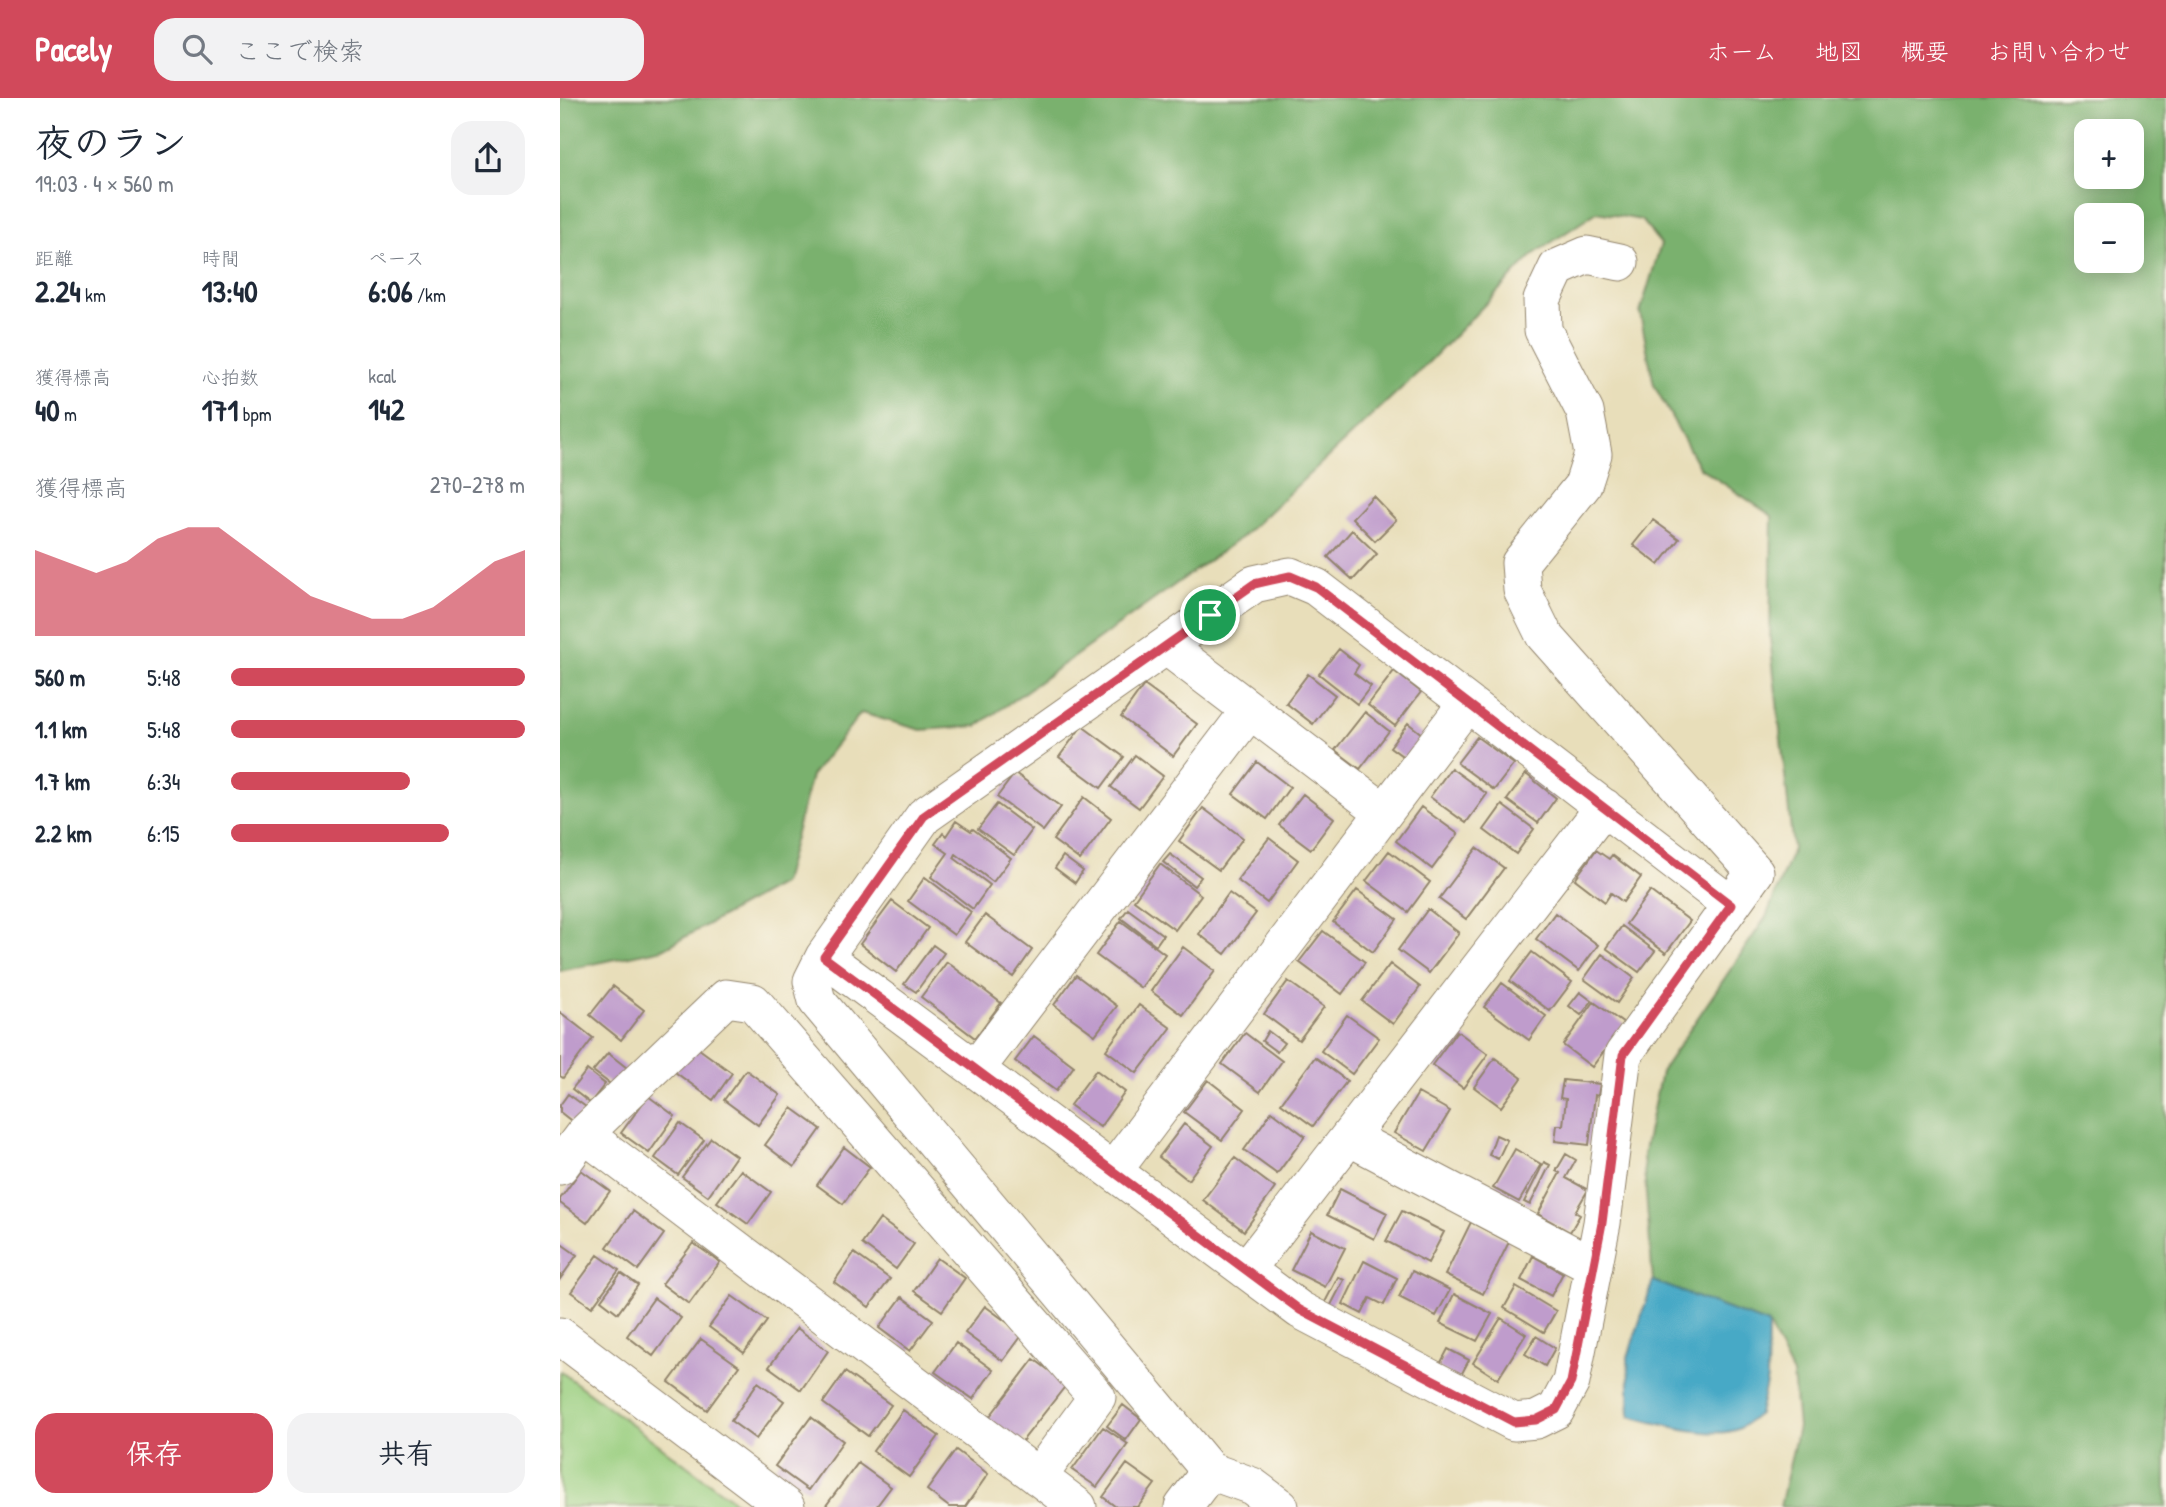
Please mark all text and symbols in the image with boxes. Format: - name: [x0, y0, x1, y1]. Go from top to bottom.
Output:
- search box: [154, 18, 644, 81]
- text: Pacely: [35, 27, 112, 71]
- icon: search: [178, 30, 216, 68]
- text: ここで検索: [234, 33, 365, 68]
- text: ホーム: [1706, 35, 1777, 67]
- text: 地図: [1815, 35, 1863, 67]
- text: 概要: [1901, 35, 1949, 67]
- text: お問い合わせ: [1987, 35, 2131, 67]
- text: 夜のラン: [35, 116, 187, 168]
- map controls: [2074, 119, 2144, 273]
- button: +: [2074, 119, 2144, 189]
- button: share: [451, 121, 525, 195]
- text: 19:03 · 4 × 560 m: [35, 168, 174, 199]
- button: −: [2074, 203, 2144, 273]
- text: 距離: [35, 245, 73, 271]
- text: 時間: [202, 245, 240, 271]
- text: ペース: [368, 245, 424, 271]
- text: 2.24: [35, 271, 81, 311]
- text: 13:40: [202, 271, 258, 311]
- text: 6:06: [368, 271, 413, 311]
- text: km: [81, 282, 106, 308]
- text: /km: [413, 282, 446, 308]
- text: kcal: [368, 363, 396, 389]
- text: 獲得標高: [35, 364, 111, 390]
- text: 心拍数: [202, 364, 259, 390]
- text: 142: [368, 389, 405, 429]
- text: 40: [35, 390, 60, 430]
- text: 171: [202, 390, 238, 430]
- text: m: [60, 401, 77, 427]
- text: bpm: [238, 401, 272, 427]
- text: 270–278 m: [430, 469, 525, 500]
- text: 獲得標高: [35, 472, 127, 503]
- pin: [1180, 585, 1240, 645]
- icon: arrive: [1191, 596, 1229, 634]
- text: 560 m: [35, 662, 85, 693]
- text: 5:48: [147, 662, 181, 693]
- text: 1.1 km: [35, 714, 87, 745]
- text: 5:48: [147, 714, 181, 745]
- text: 1.7 km: [35, 766, 90, 797]
- text: 6:34: [147, 766, 180, 797]
- text: 2.2 km: [35, 818, 92, 849]
- text: 6:15: [147, 818, 180, 849]
- button: 保存: [35, 1413, 273, 1493]
- button: 共有: [287, 1413, 525, 1493]

